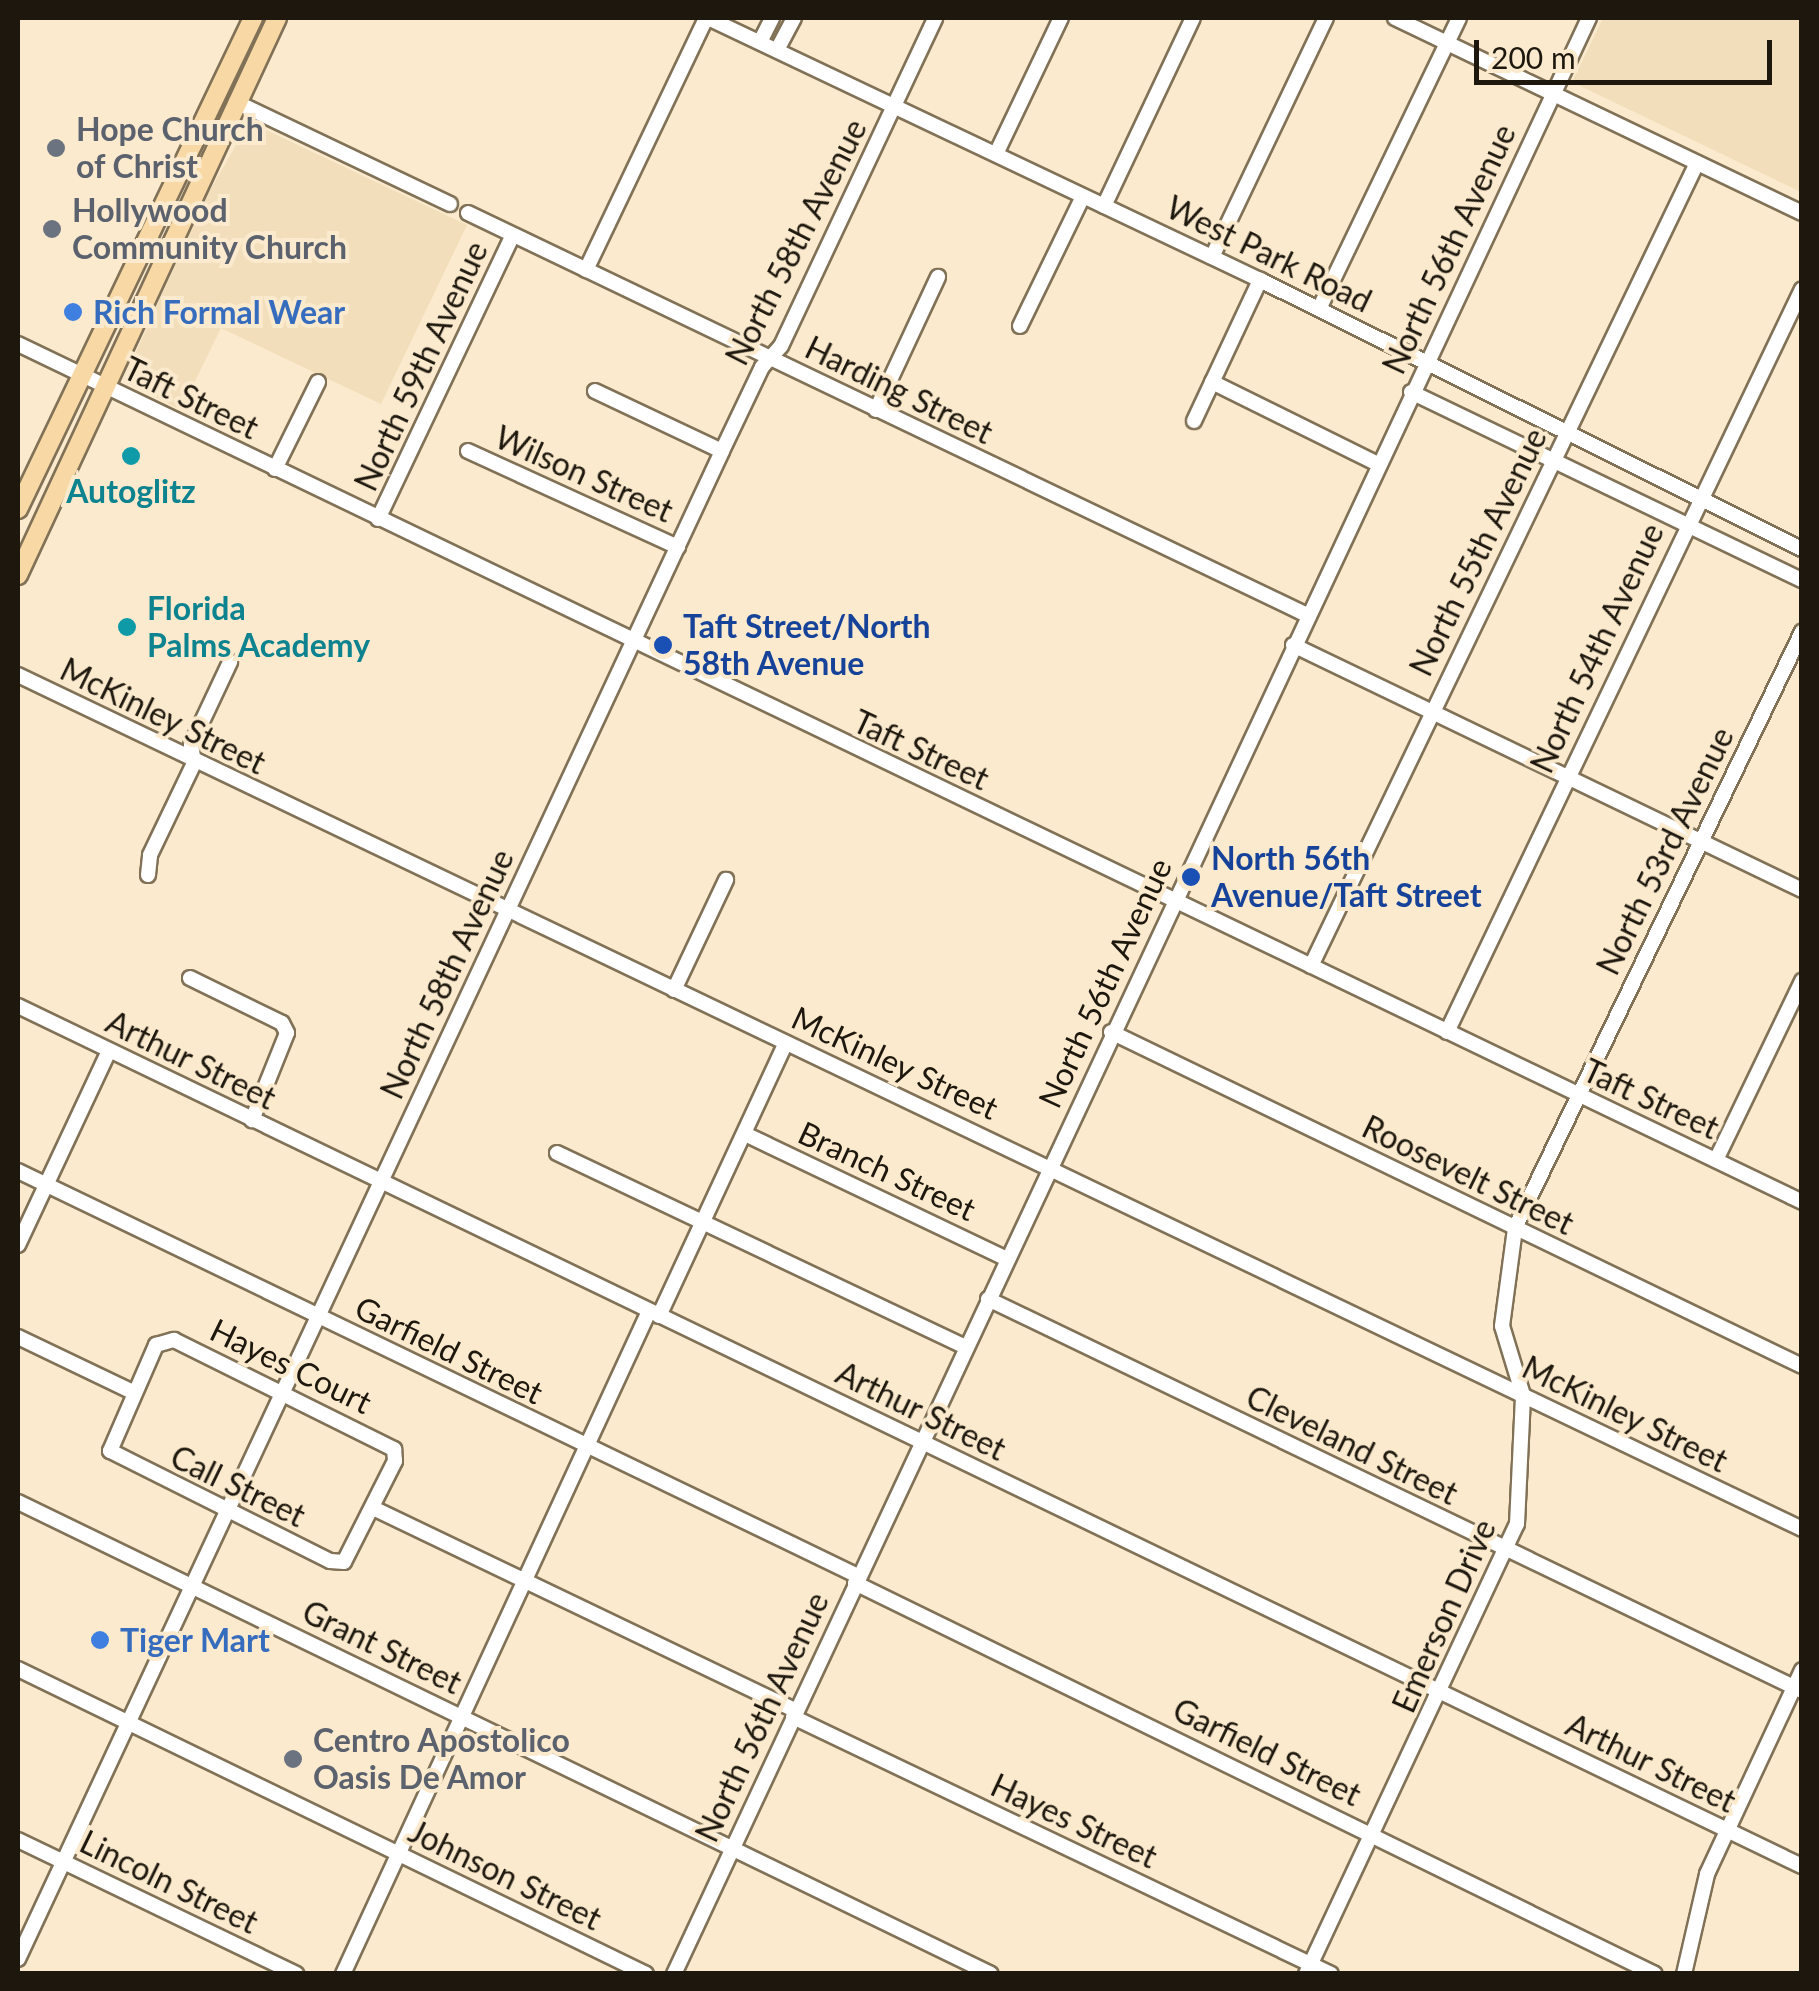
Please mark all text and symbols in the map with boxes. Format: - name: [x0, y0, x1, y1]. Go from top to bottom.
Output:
- scale bar: [1479, 20, 1776, 82]
- text: 200 m: [1491, 39, 1576, 75]
- place label: Hope Church of Christ: [76, 111, 264, 186]
- street label: North 58th Avenue: [717, 112, 875, 372]
- street label: North 56th Avenue: [1374, 118, 1524, 380]
- marker: Hope Church of Christ: [45, 137, 67, 159]
- street label: West Park Road: [1160, 188, 1378, 320]
- place label: Hollywood Community Church: [72, 192, 348, 267]
- marker: Hollywood Community Church: [41, 218, 63, 240]
- street label: North 59th Avenue: [346, 235, 496, 497]
- place label: Rich Formal Wear: [93, 293, 345, 331]
- marker: Rich Formal Wear: [62, 301, 84, 323]
- street label: Harding Street: [799, 328, 999, 452]
- street label: Taft Street: [117, 349, 265, 447]
- street label: Wilson Street: [489, 418, 679, 530]
- street label: North 55th Avenue: [1401, 421, 1555, 683]
- marker: Autoglitz: [120, 445, 142, 467]
- place label: Autoglitz: [66, 472, 196, 510]
- street label: North 54th Avenue: [1522, 517, 1672, 779]
- place label: Florida Palms Academy: [147, 590, 371, 665]
- place label: Taft Street/North 58th Avenue: [683, 608, 931, 683]
- marker: Florida Palms Academy: [116, 616, 138, 638]
- marker: Taft Street/North 58th Avenue: [652, 634, 674, 656]
- street label: McKinley Street: [54, 650, 272, 782]
- street label: Taft Street: [847, 702, 995, 798]
- street label: North 53rd Avenue: [1588, 721, 1742, 981]
- place label: North 56th Avenue/Taft Street: [1211, 840, 1482, 915]
- street label: North 58th Avenue: [372, 843, 522, 1105]
- street label: North 56th Avenue: [1030, 852, 1180, 1114]
- marker: North 56th Avenue/Taft Street: [1180, 866, 1202, 888]
- street label: McKinley Street: [785, 998, 1005, 1128]
- street label: Arthur Street: [100, 1002, 282, 1118]
- street label: Taft Street: [1577, 1051, 1725, 1147]
- street label: Roosevelt Street: [1356, 1107, 1580, 1243]
- street label: Branch Street: [792, 1113, 982, 1229]
- street label: Garfield Street: [349, 1288, 549, 1412]
- street label: Hayes Court: [204, 1310, 378, 1422]
- street label: McKinley Street: [1516, 1348, 1734, 1480]
- street label: Arthur Street: [830, 1353, 1012, 1469]
- street label: Cleveland Street: [1240, 1377, 1464, 1513]
- street label: Call Street: [164, 1437, 312, 1535]
- street label: Emerson Drive: [1384, 1514, 1504, 1718]
- street label: North 56th Avenue: [687, 1586, 837, 1848]
- street label: Grant Street: [296, 1592, 468, 1702]
- place label: Tiger Mart: [120, 1621, 270, 1659]
- marker: Tiger Mart: [89, 1629, 111, 1651]
- street label: Garfield Street: [1167, 1690, 1367, 1814]
- street label: Arthur Street: [1560, 1705, 1742, 1821]
- place label: Centro Apostolico Oasis De Amor: [313, 1722, 571, 1797]
- marker: Centro Apostolico Oasis De Amor: [282, 1748, 304, 1770]
- street label: Hayes Street: [985, 1766, 1163, 1876]
- street label: Johnson Street: [403, 1812, 607, 1938]
- street label: Lincoln Street: [74, 1822, 264, 1942]

